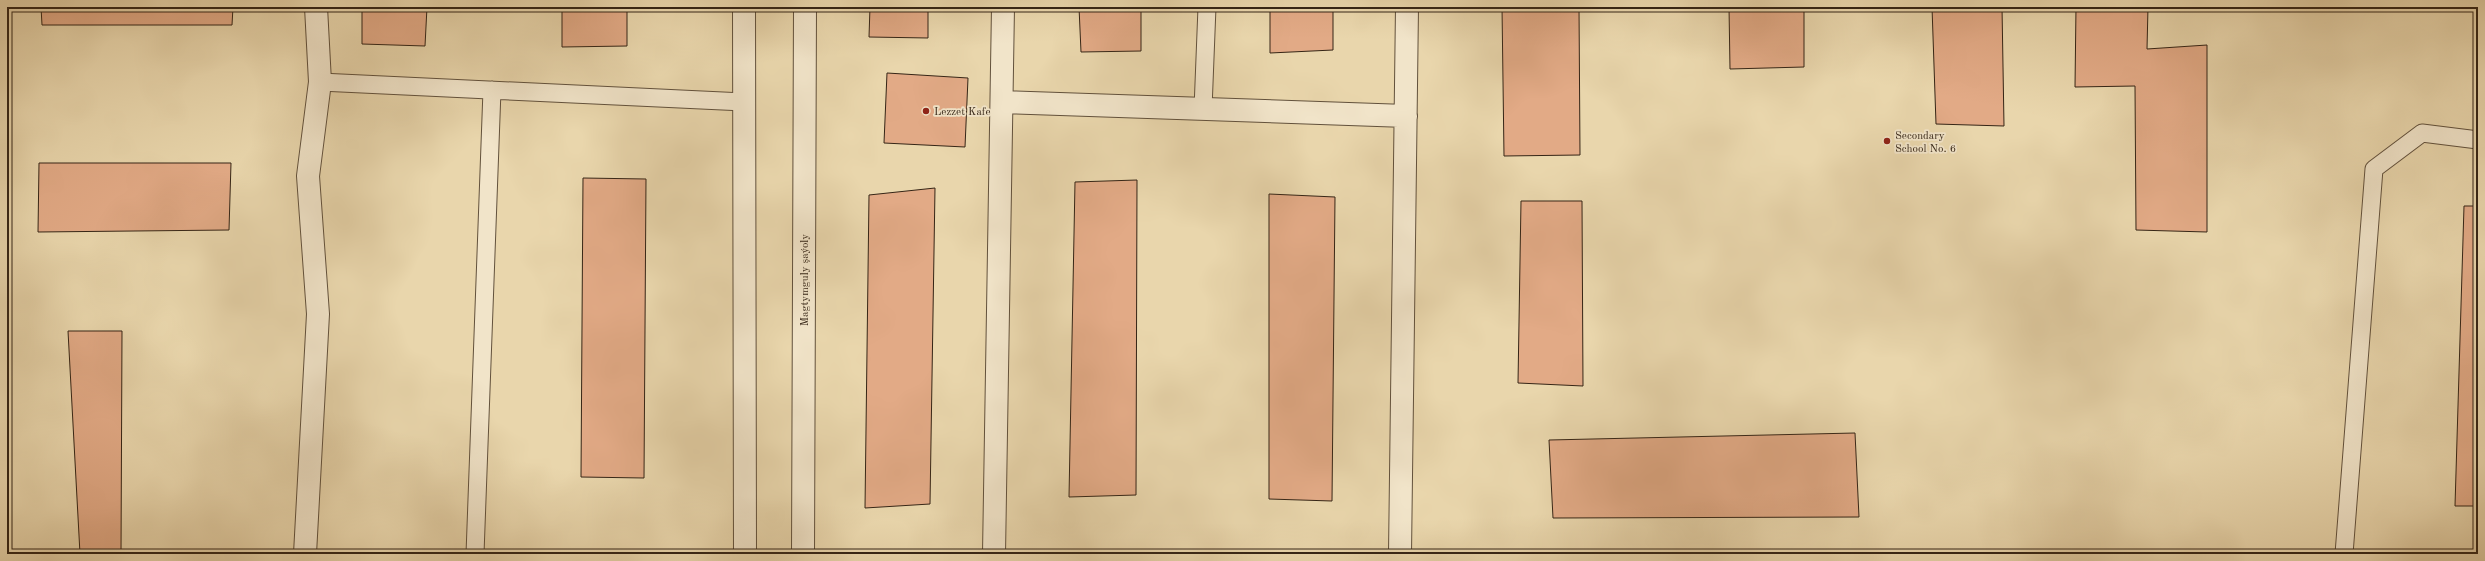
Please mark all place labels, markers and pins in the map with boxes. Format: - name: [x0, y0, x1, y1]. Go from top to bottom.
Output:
- marker: Lezzet Kafe: [921, 106, 931, 116]
- place label: Lezzet Kafe: [934, 107, 991, 118]
- place label: Secondary School No. 6: [1895, 131, 1956, 155]
- marker: Secondary School No. 6: [1882, 136, 1892, 146]

